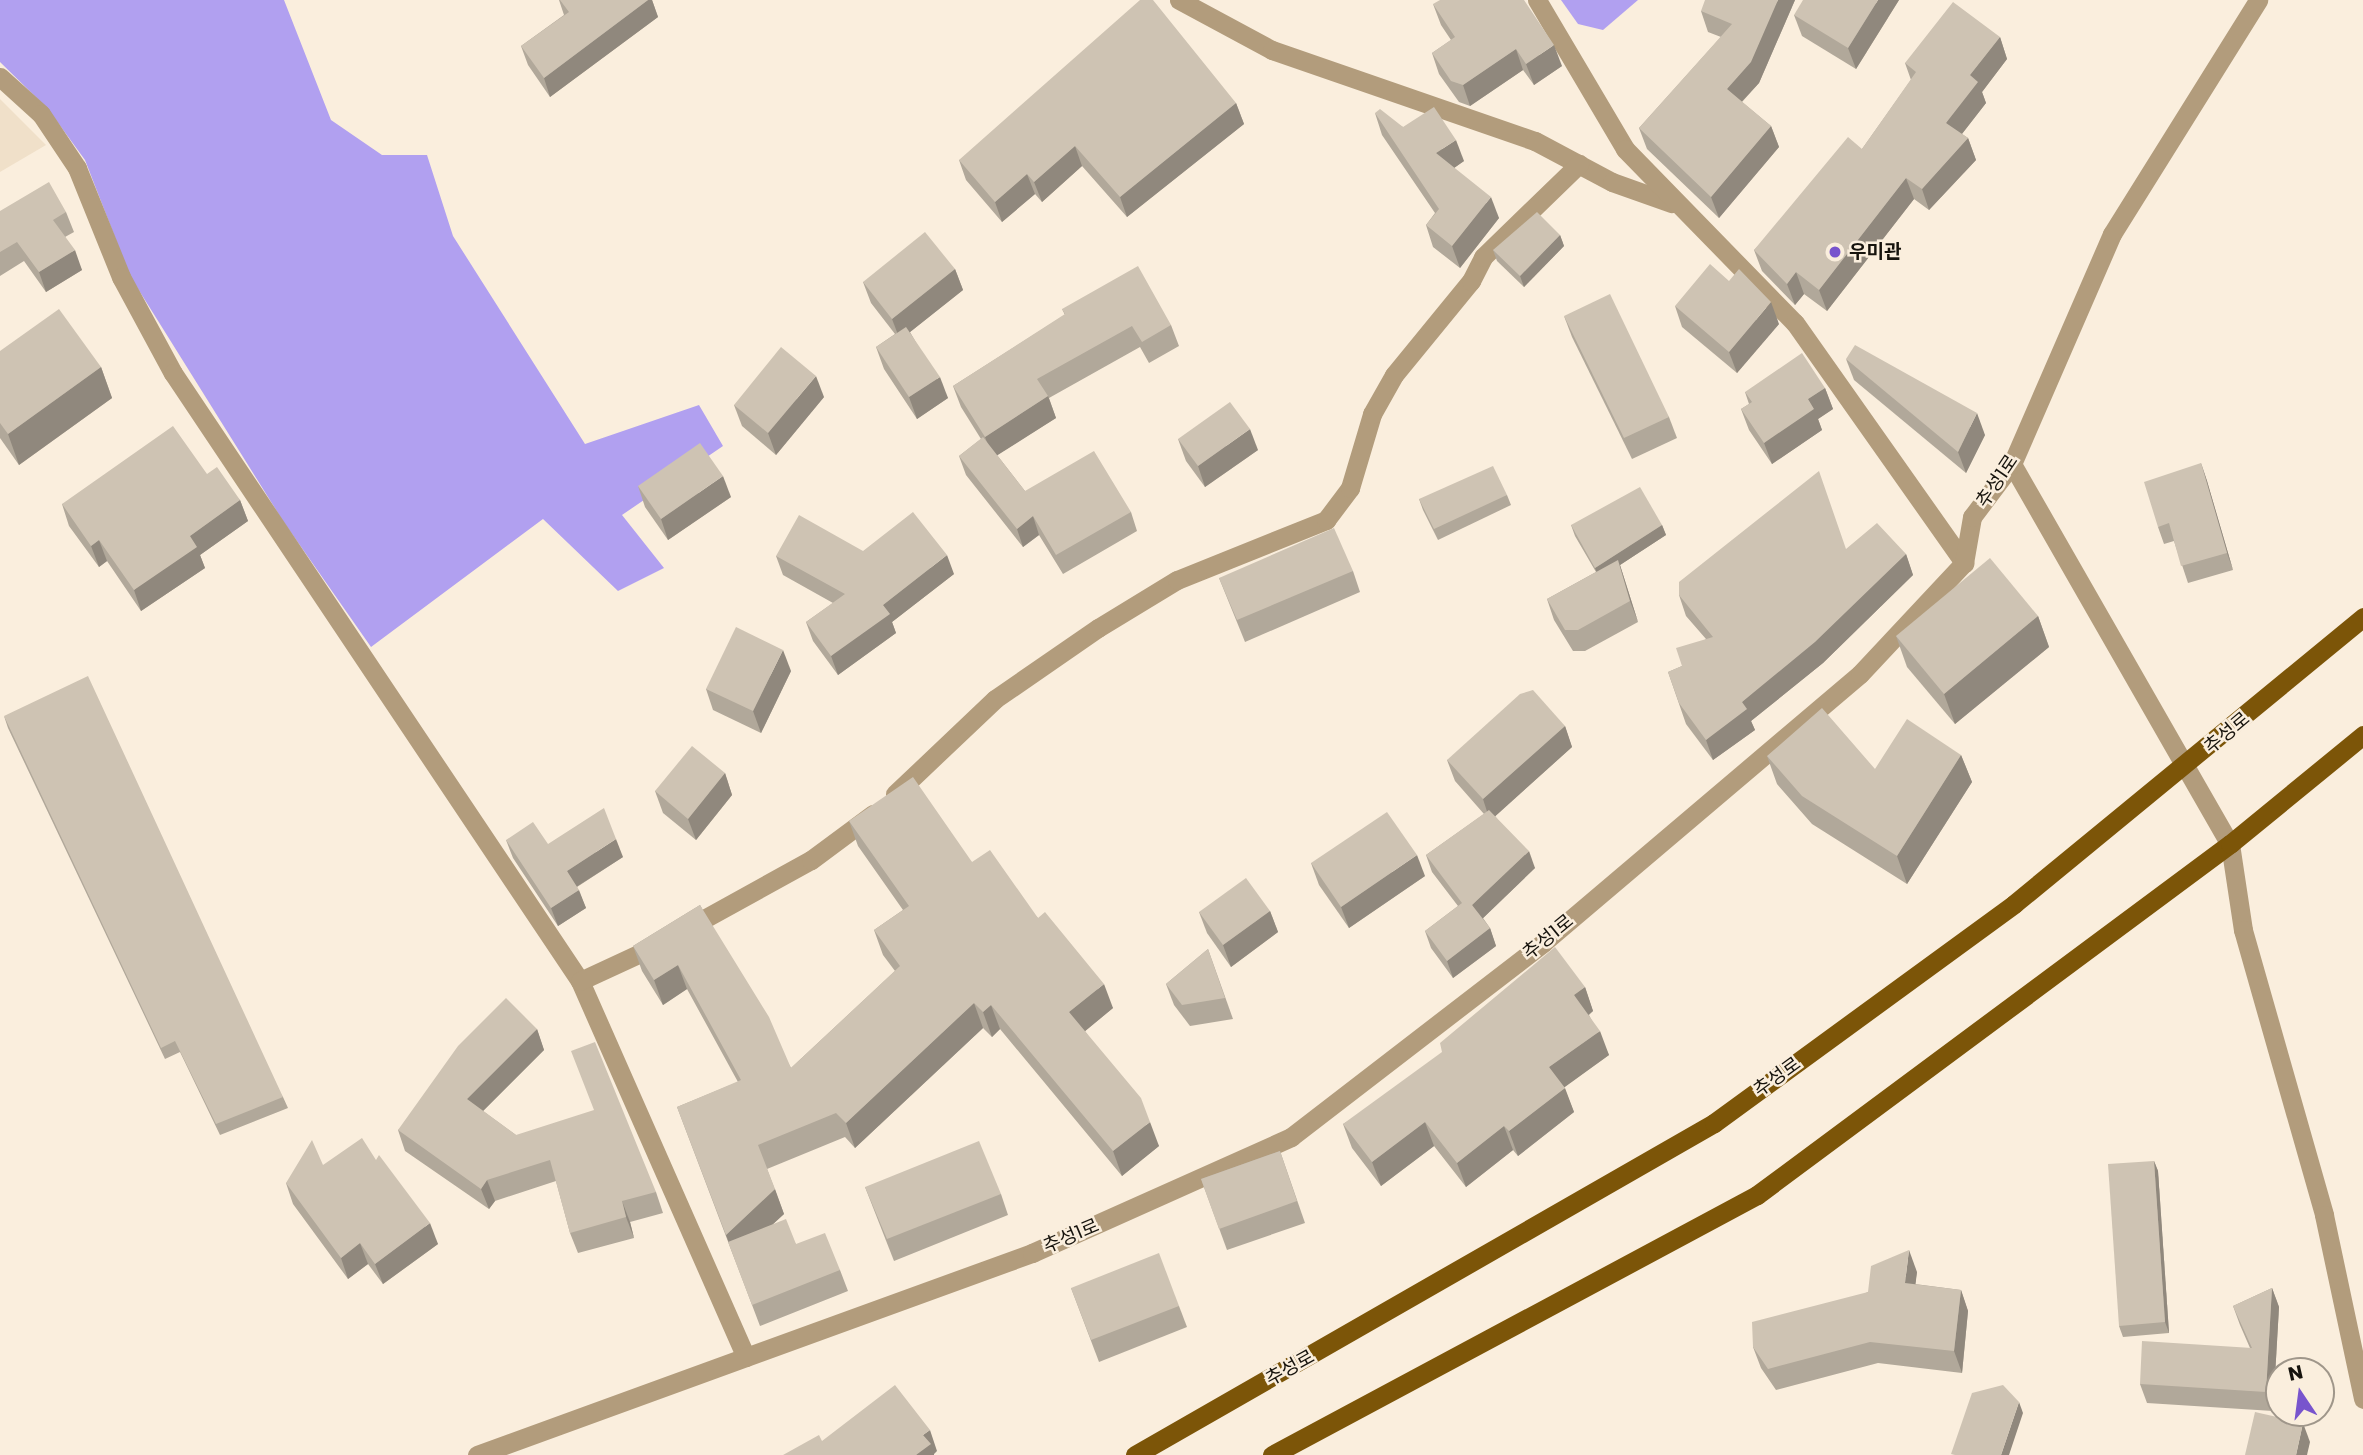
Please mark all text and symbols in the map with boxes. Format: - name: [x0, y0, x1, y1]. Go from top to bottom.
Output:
- place label: 우미관: [1849, 241, 1901, 263]
- marker: 우미관: [1827, 244, 1843, 260]
- street label: 추성1로: [1971, 450, 2023, 512]
- street label: 추성로: [2200, 707, 2254, 759]
- street label: 추성1로: [1518, 910, 1578, 964]
- street label: 추성로: [1749, 1052, 1805, 1102]
- street label: 추성1로: [1040, 1214, 1102, 1258]
- street label: 추성로: [1262, 1345, 1318, 1391]
- north arrow: [2265, 1357, 2335, 1427]
- text: N: [2286, 1358, 2306, 1388]

